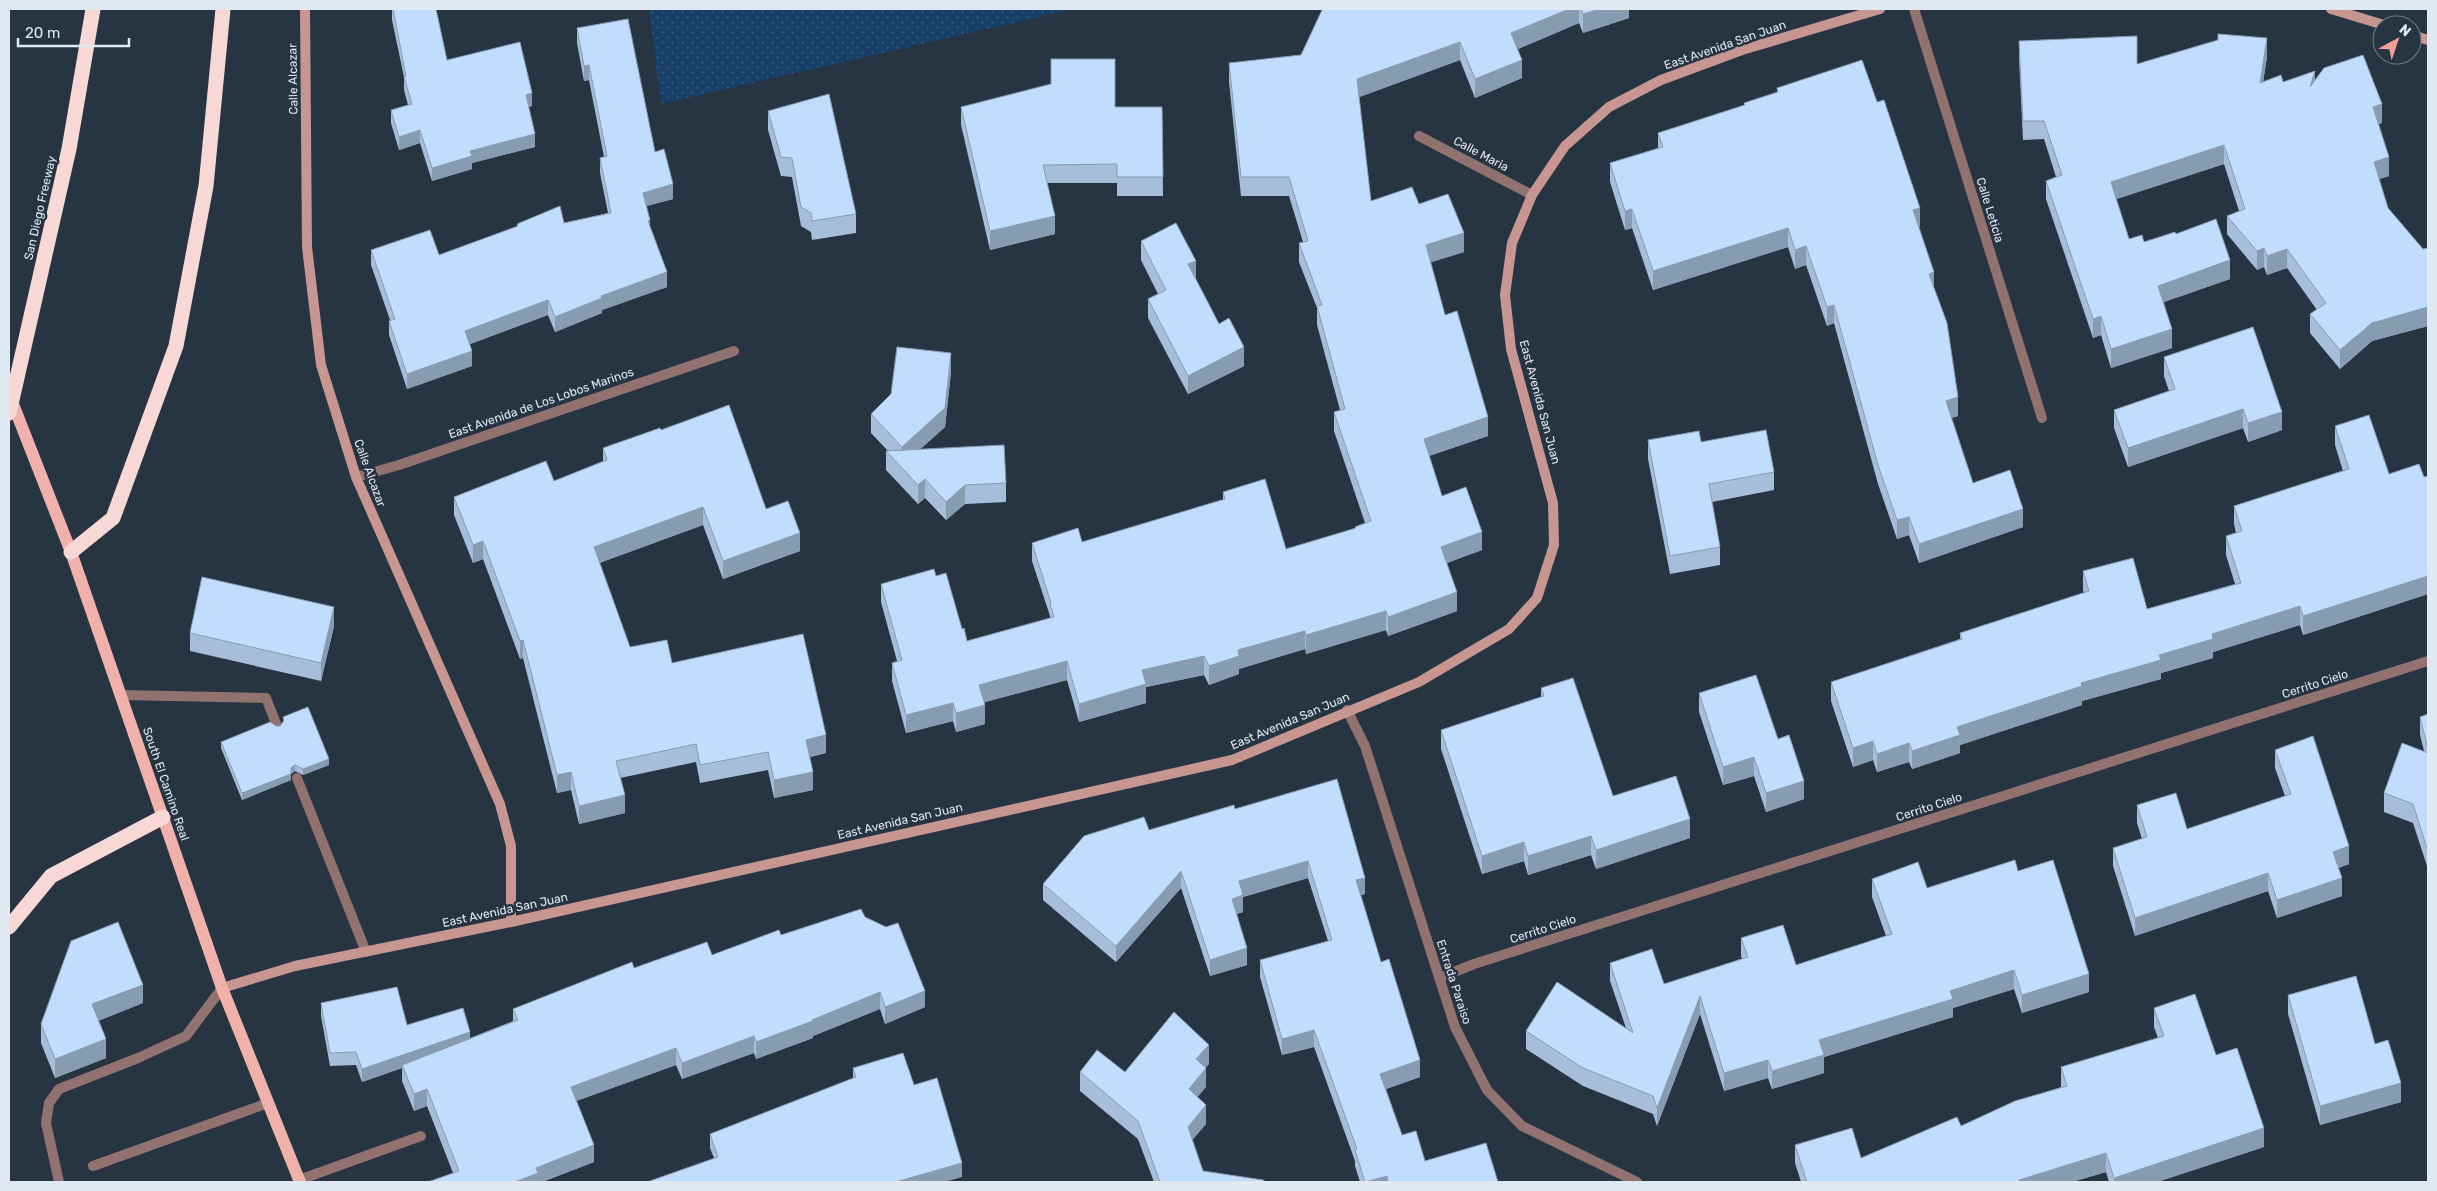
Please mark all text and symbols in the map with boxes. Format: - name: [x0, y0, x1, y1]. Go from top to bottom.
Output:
- scale bar: [18, 15, 129, 47]
- north arrow: [2372, 15, 2422, 65]
- street label: East Avenida San Juan: [1662, 18, 1788, 72]
- text: N: [2396, 21, 2414, 40]
- text: 20 m: [25, 24, 60, 42]
- street label: Calle Alcazar: [285, 43, 301, 115]
- street label: Calle Maria: [1451, 134, 1511, 174]
- street label: San Diego Freeway: [21, 154, 59, 261]
- street label: Calle Leticia: [1973, 176, 2007, 244]
- street label: East Avenida San Juan: [1517, 338, 1563, 466]
- street label: East Avenida de Los Lobos Marinos: [447, 365, 635, 441]
- street label: Calle Alcazar: [351, 437, 389, 509]
- street label: Cerrito Cielo: [2280, 667, 2350, 701]
- street label: East Avenida San Juan: [1228, 690, 1352, 752]
- street label: South El Camino Real: [140, 725, 192, 843]
- street label: Cerrito Cielo: [1894, 790, 1964, 824]
- street label: East Avenida San Juan: [836, 800, 964, 842]
- street label: East Avenida San Juan: [441, 890, 569, 930]
- street label: Cerrito Cielo: [1508, 912, 1578, 946]
- street label: Entrada Paraiso: [1434, 938, 1474, 1026]

